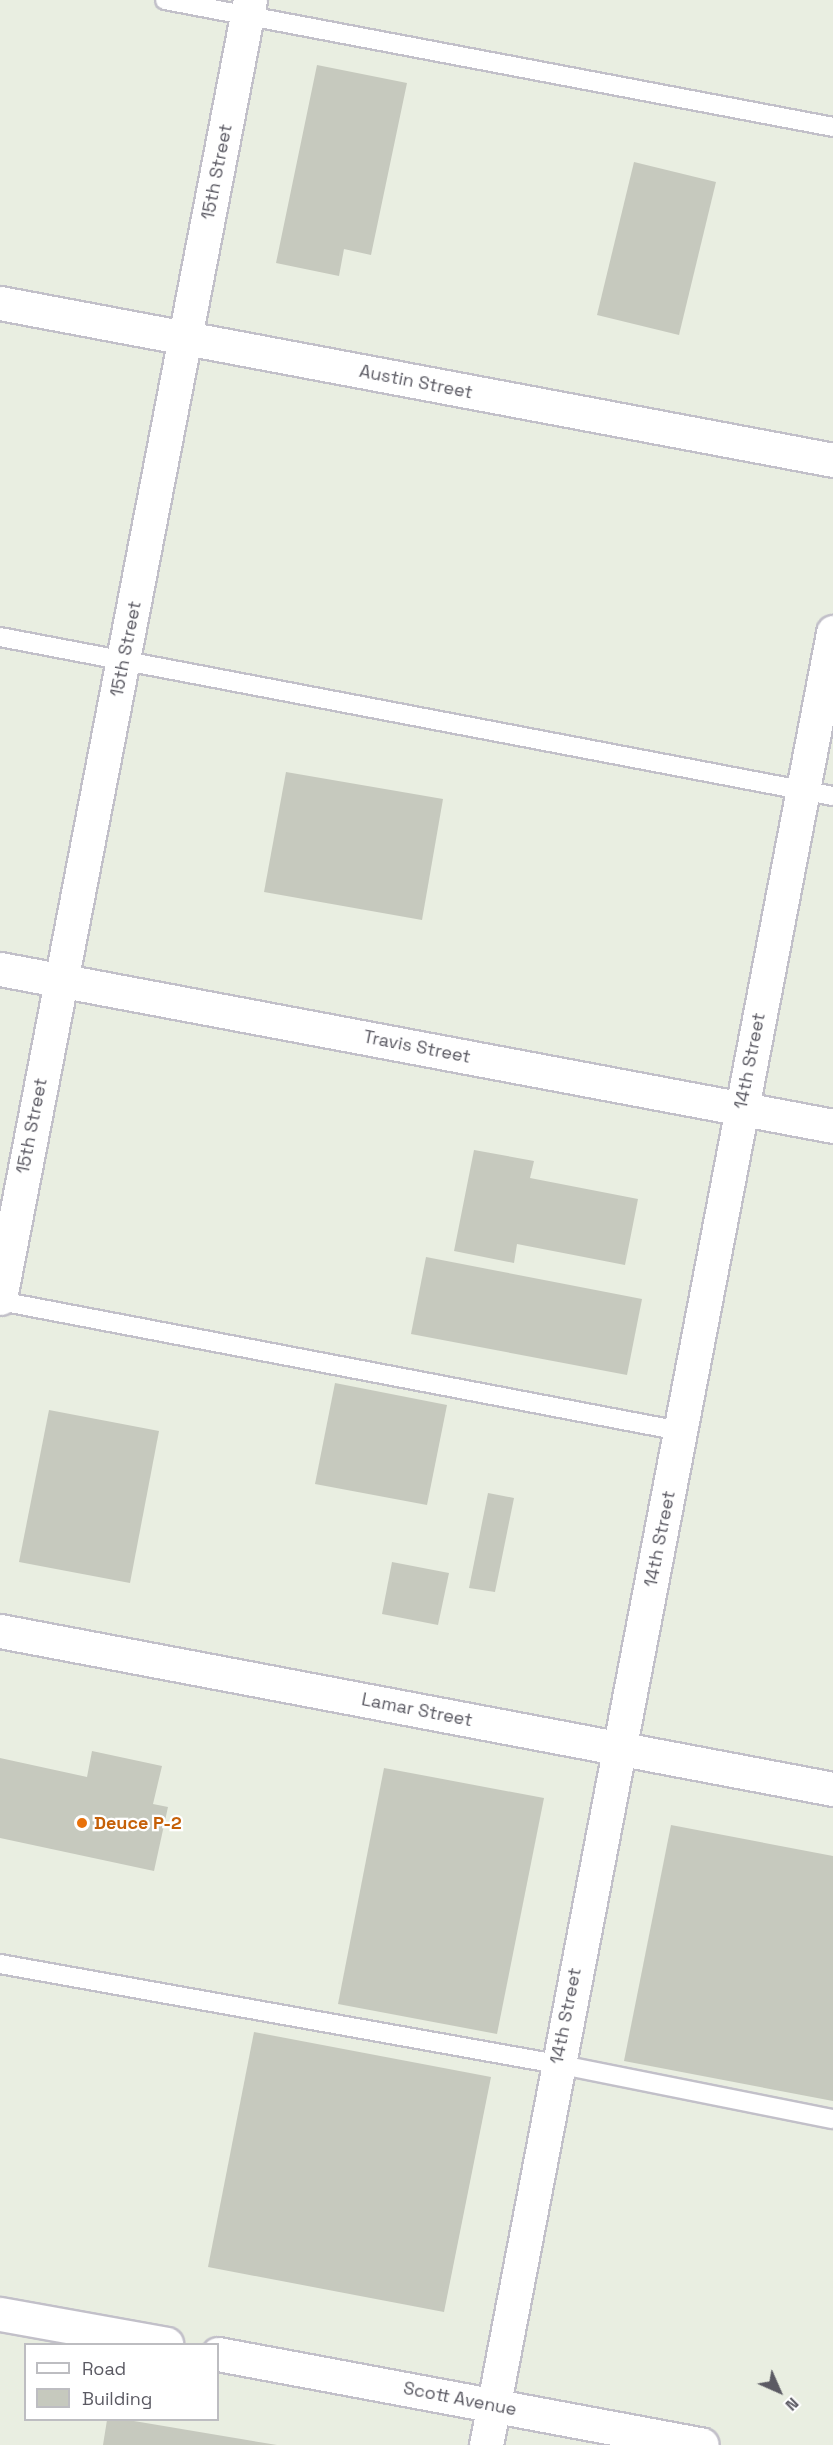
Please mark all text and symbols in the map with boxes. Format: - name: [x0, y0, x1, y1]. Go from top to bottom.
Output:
- street label: 15th Street: [197, 122, 237, 222]
- street label: Austin Street: [357, 360, 475, 404]
- street label: 15th Street: [106, 599, 146, 699]
- street label: 14th Street: [730, 1011, 770, 1111]
- street label: Travis Street: [362, 1026, 472, 1068]
- street label: 15th Street: [12, 1076, 52, 1176]
- street label: 14th Street: [640, 1489, 680, 1589]
- street label: Lamar Street: [360, 1689, 474, 1731]
- place label: Deuce P-2: [94, 1812, 182, 1834]
- marker: Deuce P-2: [75, 1816, 89, 1830]
- street label: 14th Street: [546, 1966, 586, 2066]
- legend: [24, 2343, 219, 2421]
- text: Road: [82, 2357, 126, 2380]
- north arrow: [749, 2361, 809, 2421]
- street label: Scott Avenue: [401, 2377, 519, 2421]
- text: Building: [82, 2387, 152, 2410]
- text: N: [781, 2393, 803, 2415]

